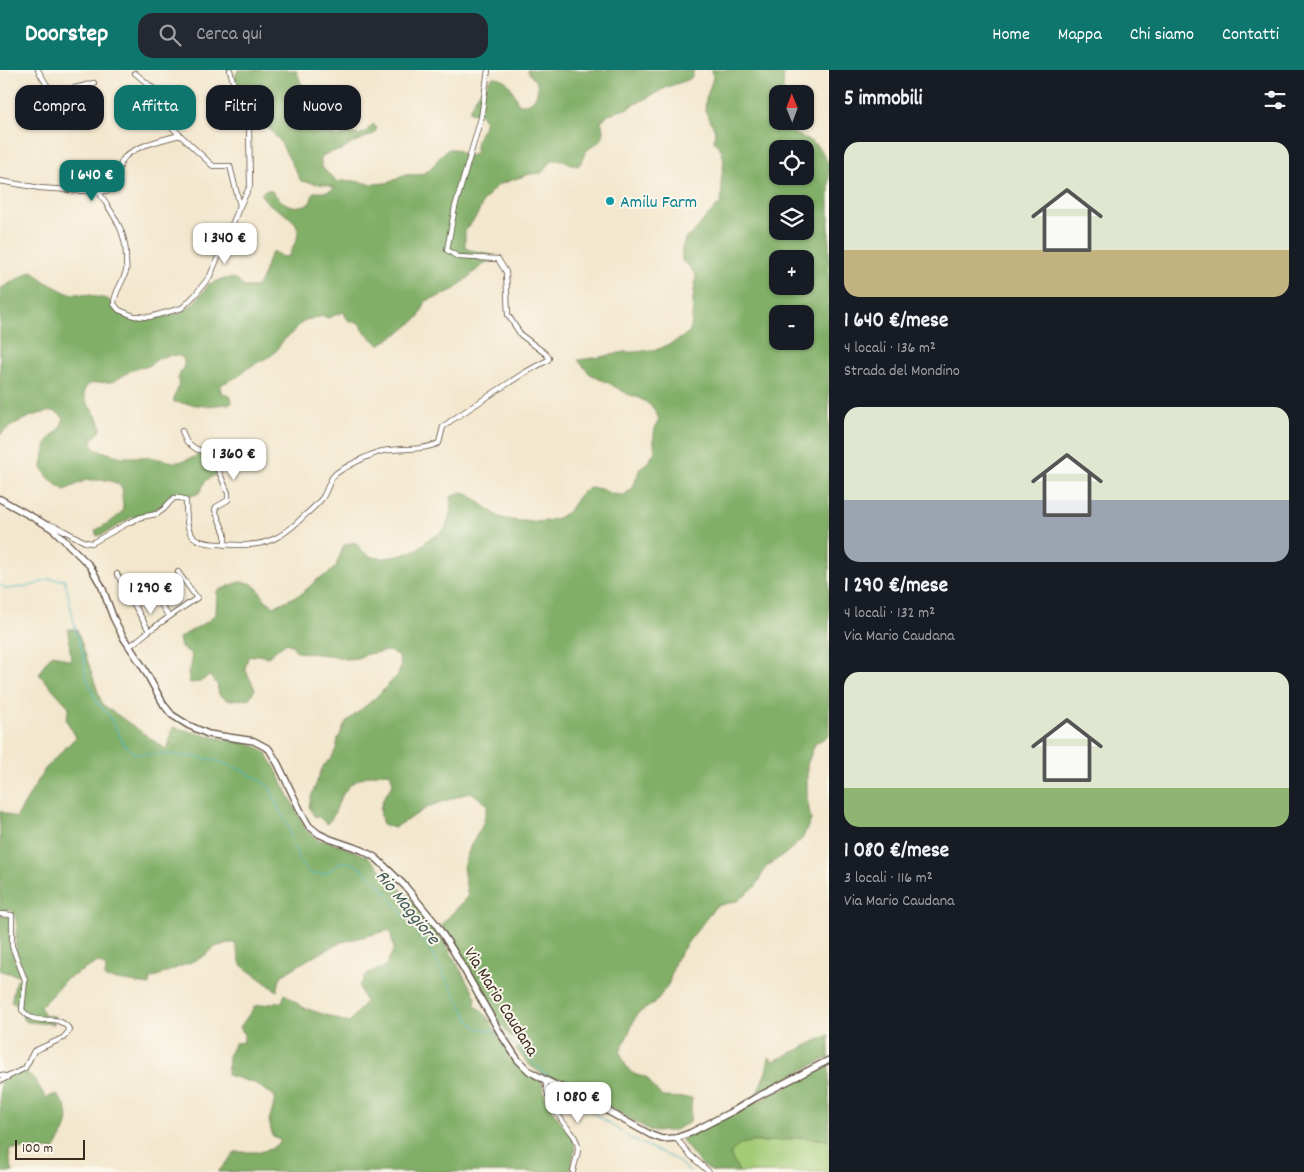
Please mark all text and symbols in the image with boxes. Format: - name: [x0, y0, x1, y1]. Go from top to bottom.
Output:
- search box: [138, 13, 488, 58]
- text: Doorstep: [25, 18, 108, 52]
- icon: search: [156, 21, 184, 49]
- text: Cerca qui: [196, 22, 262, 49]
- text: Home: [992, 23, 1030, 48]
- text: Mappa: [1058, 23, 1102, 48]
- text: Chi siamo: [1130, 23, 1194, 48]
- text: Contatti: [1222, 23, 1279, 48]
- chip: Compra: [15, 85, 104, 130]
- chip: Affitta: [114, 85, 196, 130]
- chip: Filtri: [206, 85, 274, 130]
- chip: Nuovo: [284, 85, 361, 130]
- north arrow: [769, 85, 814, 130]
- map controls: [769, 85, 814, 350]
- text: 5 immobili: [844, 85, 922, 115]
- icon: filters: [1261, 86, 1289, 114]
- button: locate: [769, 140, 814, 185]
- pin: 1 640 €: [46, 160, 138, 202]
- text: 1 640 €: [71, 164, 113, 187]
- icon: home: [1022, 175, 1112, 265]
- place label: Amilu Farm: [620, 191, 697, 216]
- marker: Amilu Farm: [604, 195, 616, 207]
- button: layers: [769, 195, 814, 240]
- pin: 1 340 €: [179, 222, 271, 265]
- text: 1 340 €: [204, 227, 246, 250]
- button: +: [769, 250, 814, 295]
- button: −: [769, 305, 814, 350]
- text: 1 640 €/mese: [844, 307, 948, 337]
- text: 4 locali · 136 m²: [844, 337, 936, 360]
- text: Strada del Mondino: [844, 360, 960, 383]
- pin: 1 360 €: [188, 438, 280, 481]
- icon: home: [1022, 440, 1112, 530]
- text: 1 360 €: [212, 443, 256, 466]
- pin: 1 290 €: [105, 572, 197, 615]
- text: 1 290 €/mese: [844, 572, 948, 602]
- text: 1 290 €: [130, 577, 172, 600]
- text: 4 locali · 132 m²: [844, 602, 935, 625]
- text: Via Mario Caudana: [844, 625, 955, 648]
- icon: home: [1022, 705, 1112, 795]
- text: 1 080 €/mese: [844, 837, 949, 867]
- water label: Rio Maggiore: [368, 865, 446, 953]
- text: 3 locali · 116 m²: [844, 867, 933, 890]
- text: Via Mario Caudana: [844, 890, 955, 913]
- street label: Via Mario Caudana: [456, 943, 544, 1062]
- pin: 1 080 €: [532, 1082, 624, 1124]
- text: 1 080 €: [556, 1086, 600, 1109]
- scale bar: [15, 1137, 85, 1160]
- text: 100 m: [22, 1139, 53, 1159]

